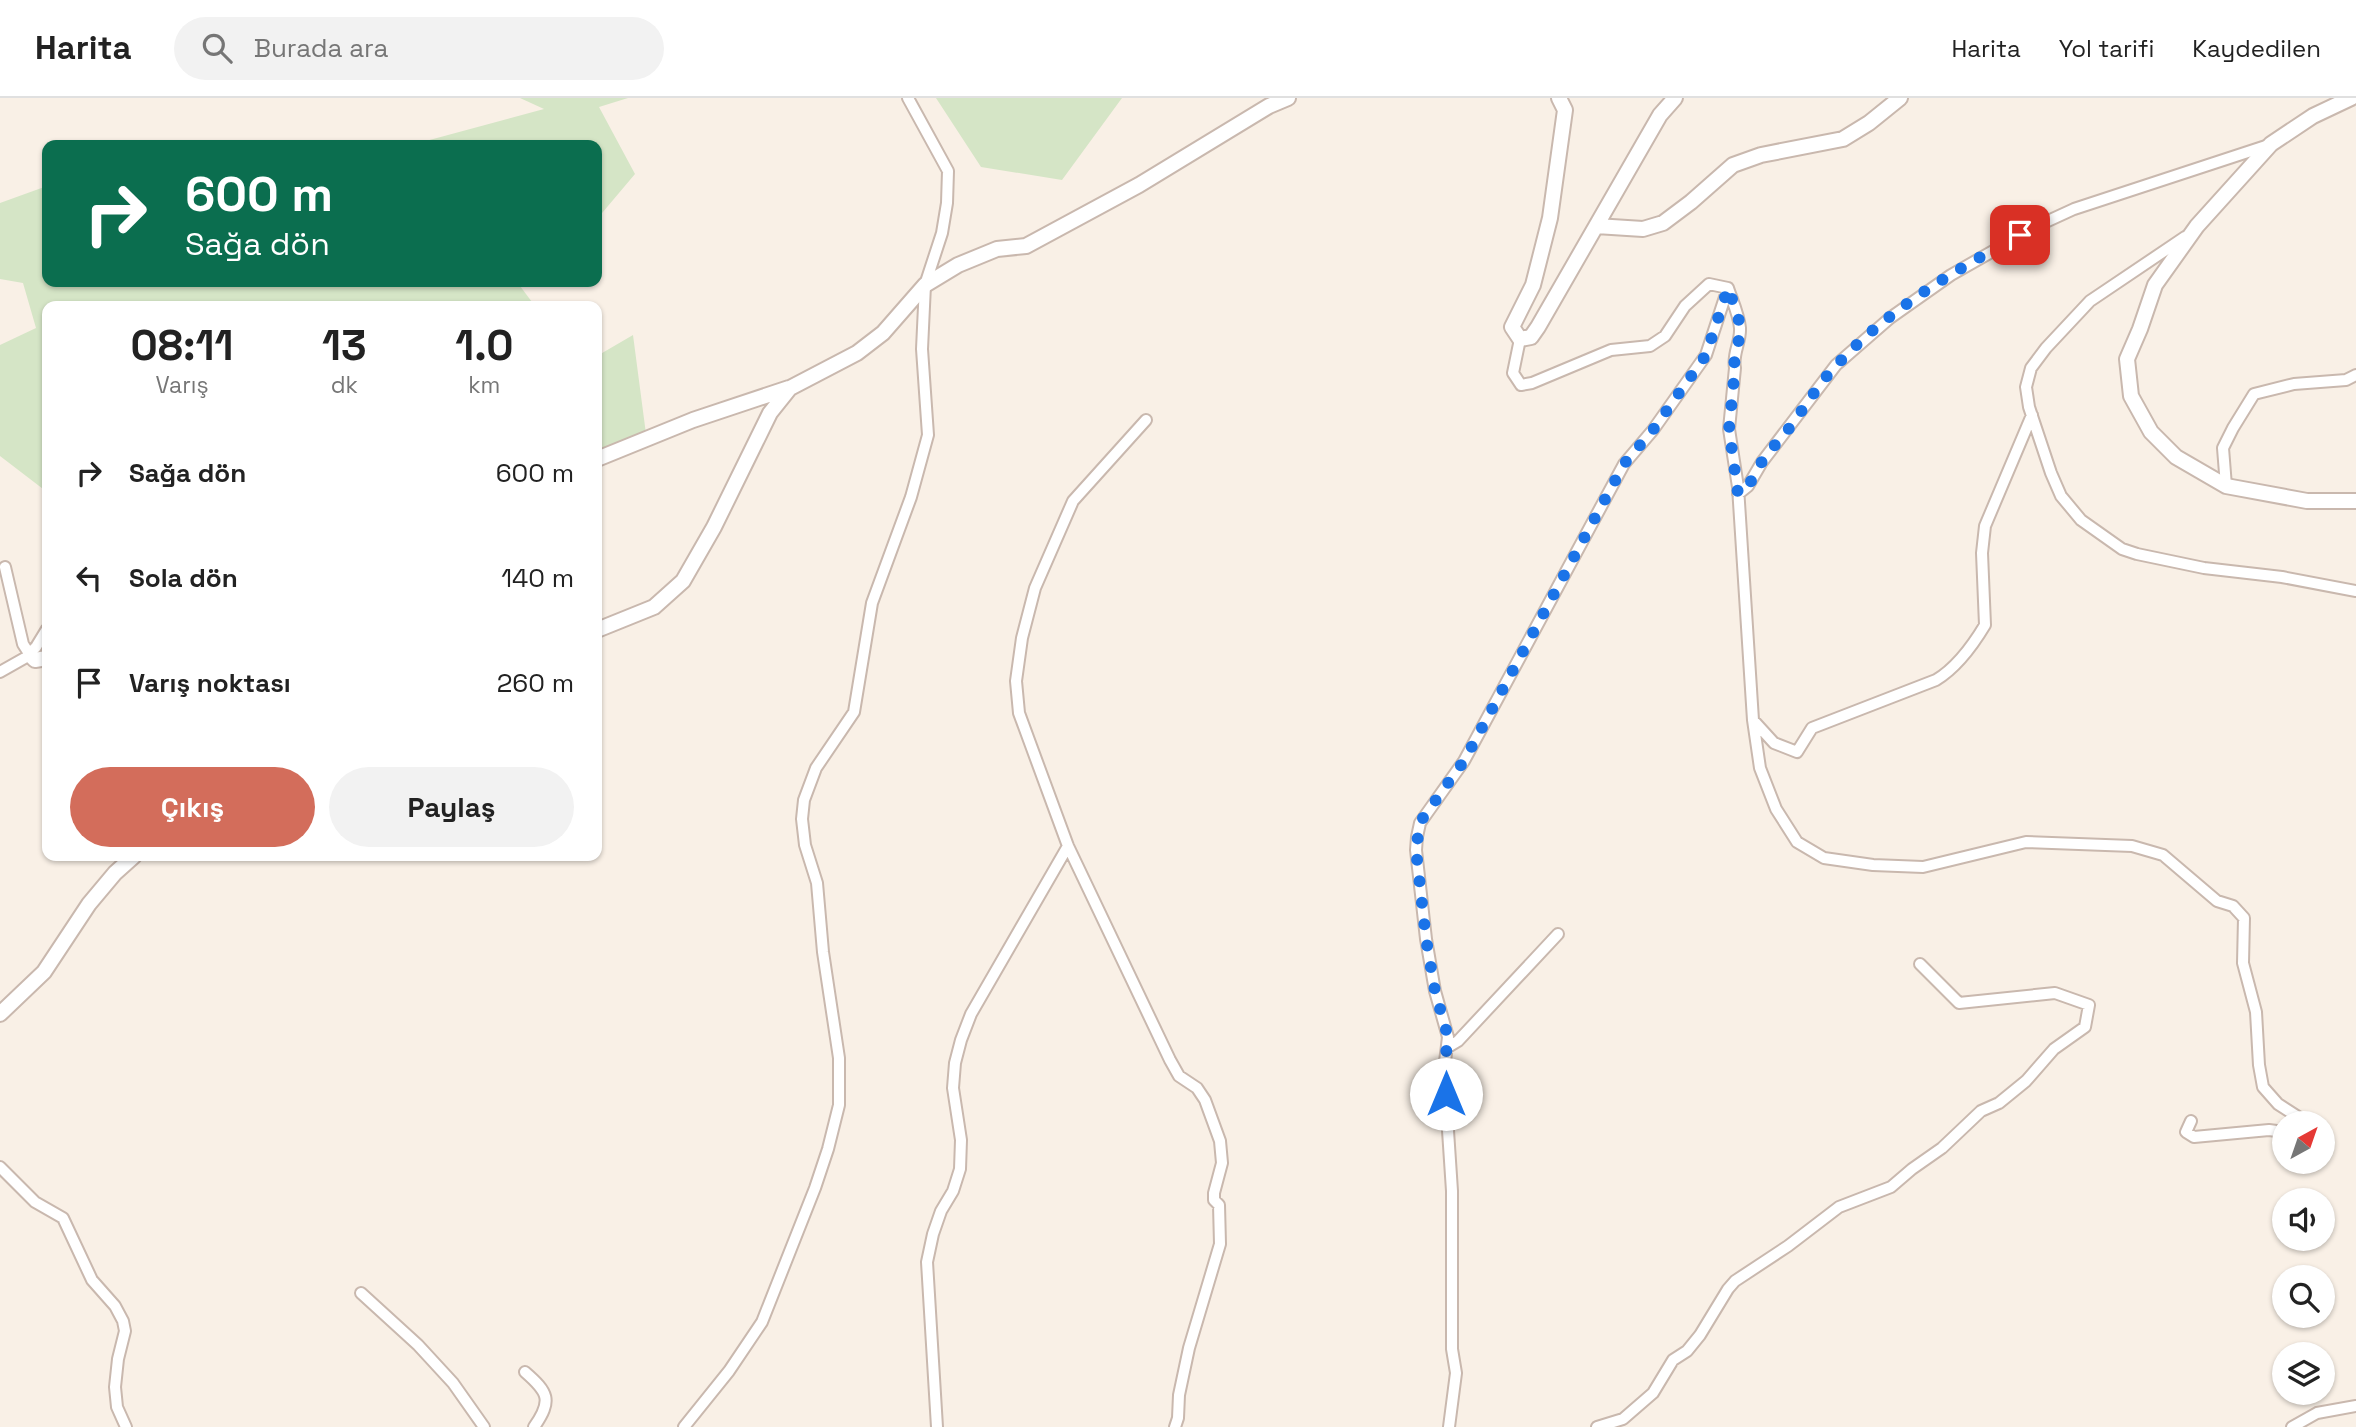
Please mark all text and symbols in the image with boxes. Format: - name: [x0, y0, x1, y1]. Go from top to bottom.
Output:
- search box: [174, 17, 664, 80]
- text: Harita: [35, 27, 132, 69]
- icon: search: [198, 29, 236, 67]
- text: Burada ara: [254, 31, 388, 65]
- text: Harita: [1951, 33, 2021, 64]
- text: Yol tarifi: [2059, 33, 2154, 64]
- text: Kaydedilen: [2192, 33, 2321, 64]
- text: 600 m: [185, 163, 333, 225]
- icon: right: [70, 168, 161, 259]
- pin: [1990, 205, 2050, 265]
- icon: arrive: [2001, 216, 2039, 254]
- text: Sağa dön: [185, 224, 330, 264]
- text: 08:11: [131, 319, 233, 372]
- text: 13: [322, 319, 367, 372]
- text: 1.0: [455, 319, 513, 372]
- text: Varış: [155, 370, 209, 400]
- text: dk: [331, 370, 358, 400]
- text: km: [468, 370, 500, 400]
- icon: right: [70, 454, 108, 492]
- text: Sağa dön: [129, 456, 246, 490]
- text: 600 m: [496, 456, 574, 490]
- icon: left: [70, 559, 108, 597]
- text: Sola dön: [129, 561, 238, 595]
- text: 140 m: [501, 561, 574, 595]
- icon: arrive: [70, 664, 108, 702]
- text: Varış noktası: [129, 666, 291, 700]
- text: 260 m: [497, 666, 574, 700]
- button: Çıkış: [70, 767, 315, 847]
- button: Paylaş: [329, 767, 574, 847]
- position arrow: [1409, 1057, 1483, 1131]
- north arrow: [2272, 1111, 2334, 1174]
- map controls: [2272, 1111, 2335, 1405]
- button: sound: [2272, 1188, 2335, 1251]
- button: search: [2272, 1265, 2335, 1328]
- button: layers: [2272, 1342, 2335, 1405]

